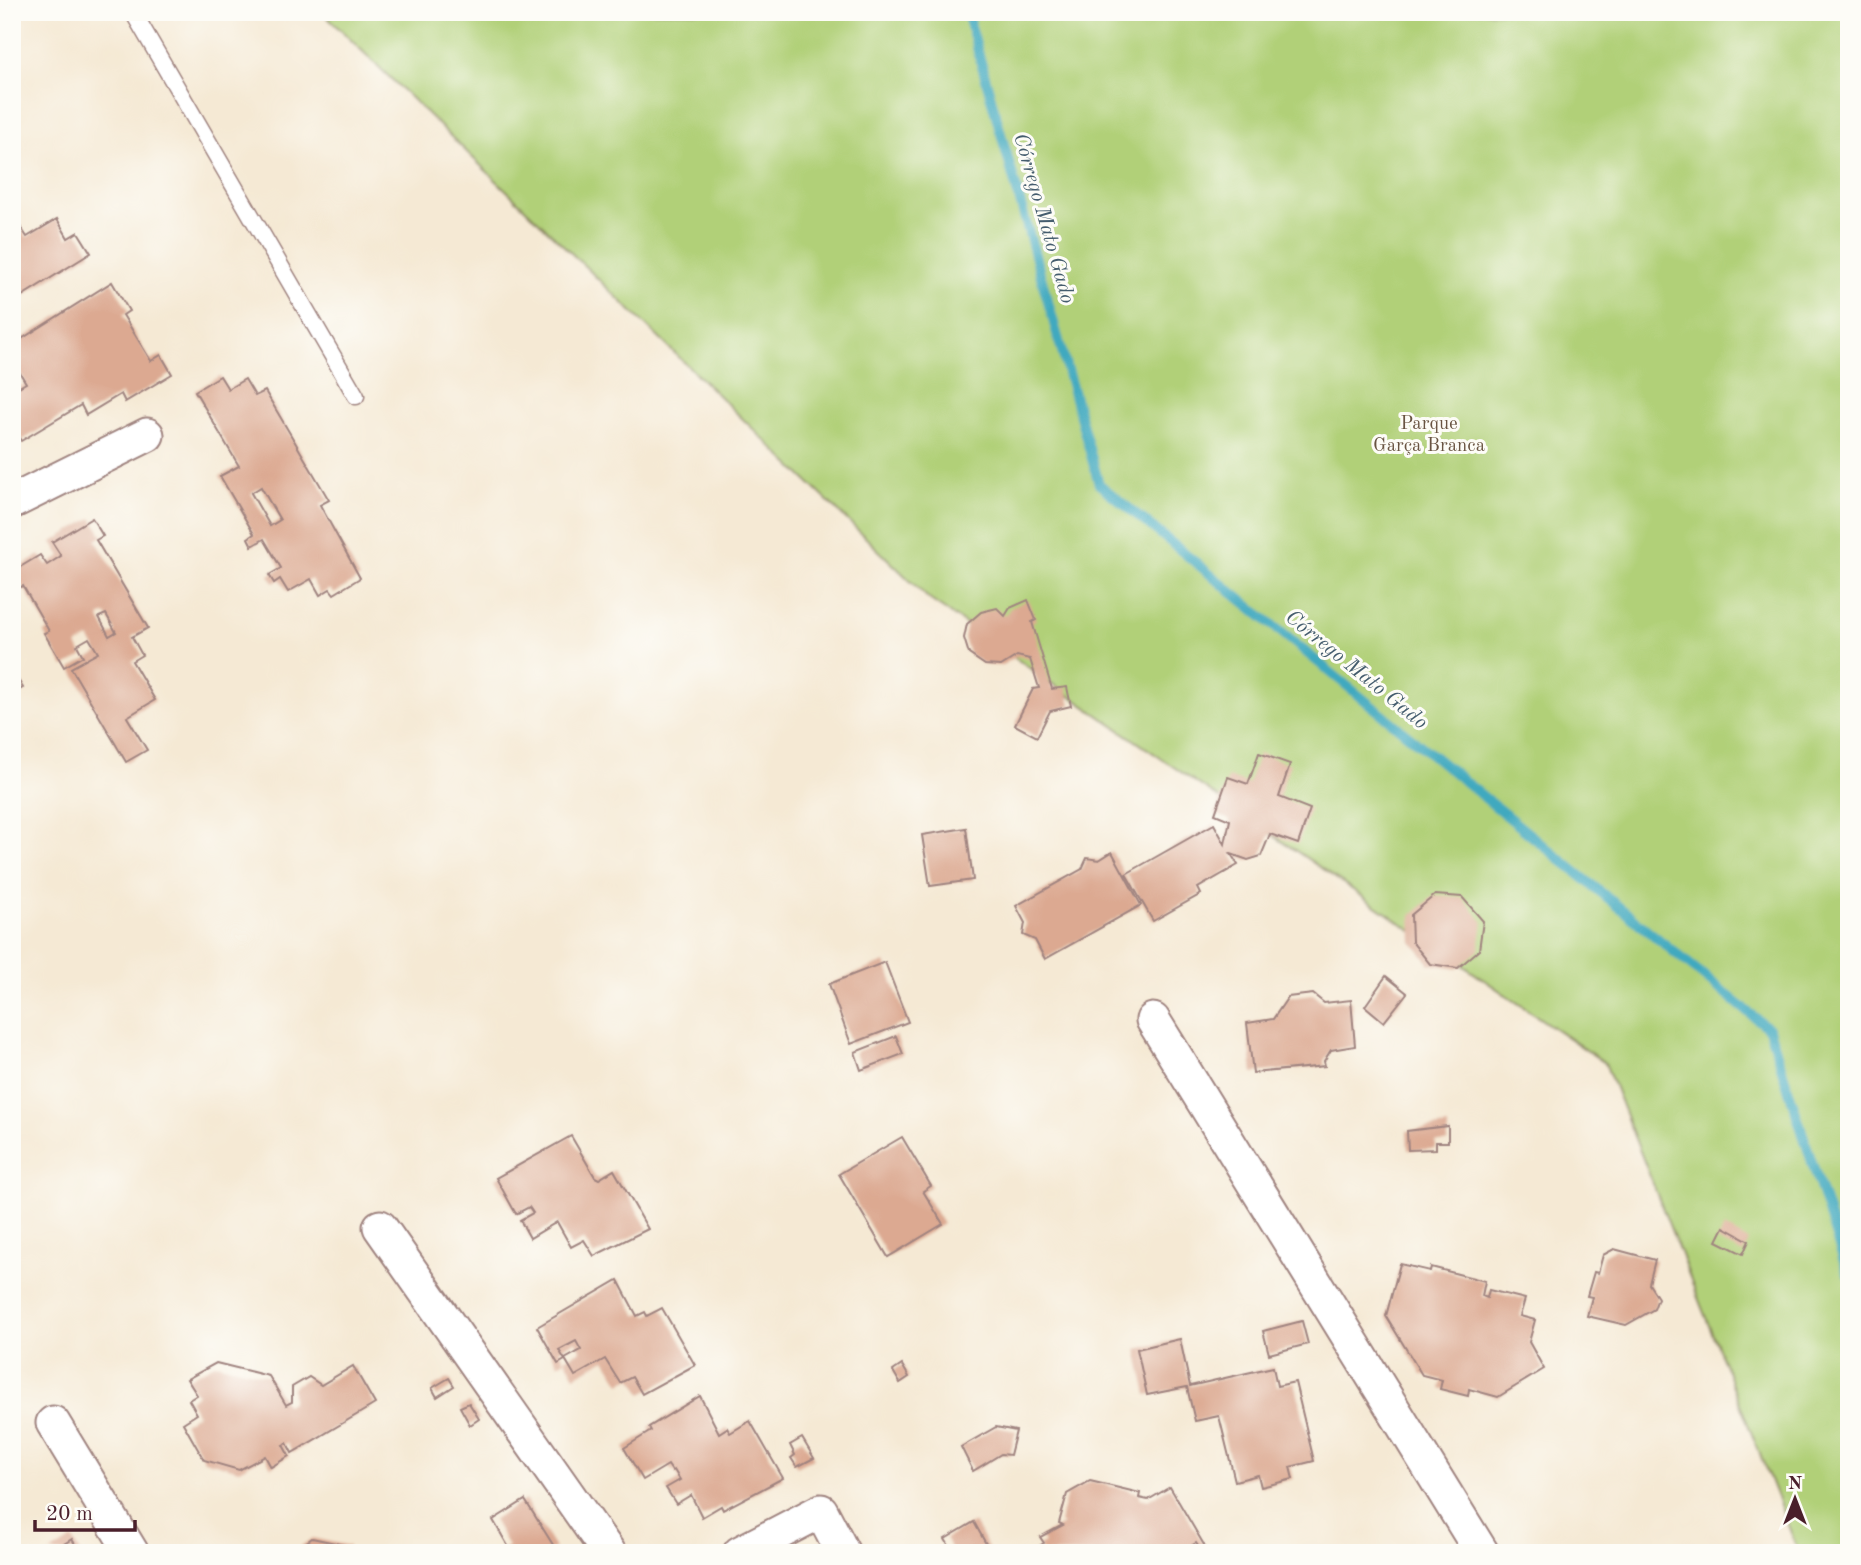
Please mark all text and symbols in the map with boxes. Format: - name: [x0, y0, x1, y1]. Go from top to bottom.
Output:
- water label: Córrego Mato Gado: [1009, 131, 1078, 306]
- park label: Parque Garça Branca: [1373, 415, 1486, 456]
- water label: Córrego Mato Gado: [1281, 607, 1431, 734]
- north arrow: [1759, 1464, 1829, 1534]
- text: N: [1788, 1475, 1803, 1494]
- scale bar: [35, 1488, 135, 1532]
- text: 20 m: [46, 1504, 93, 1525]

